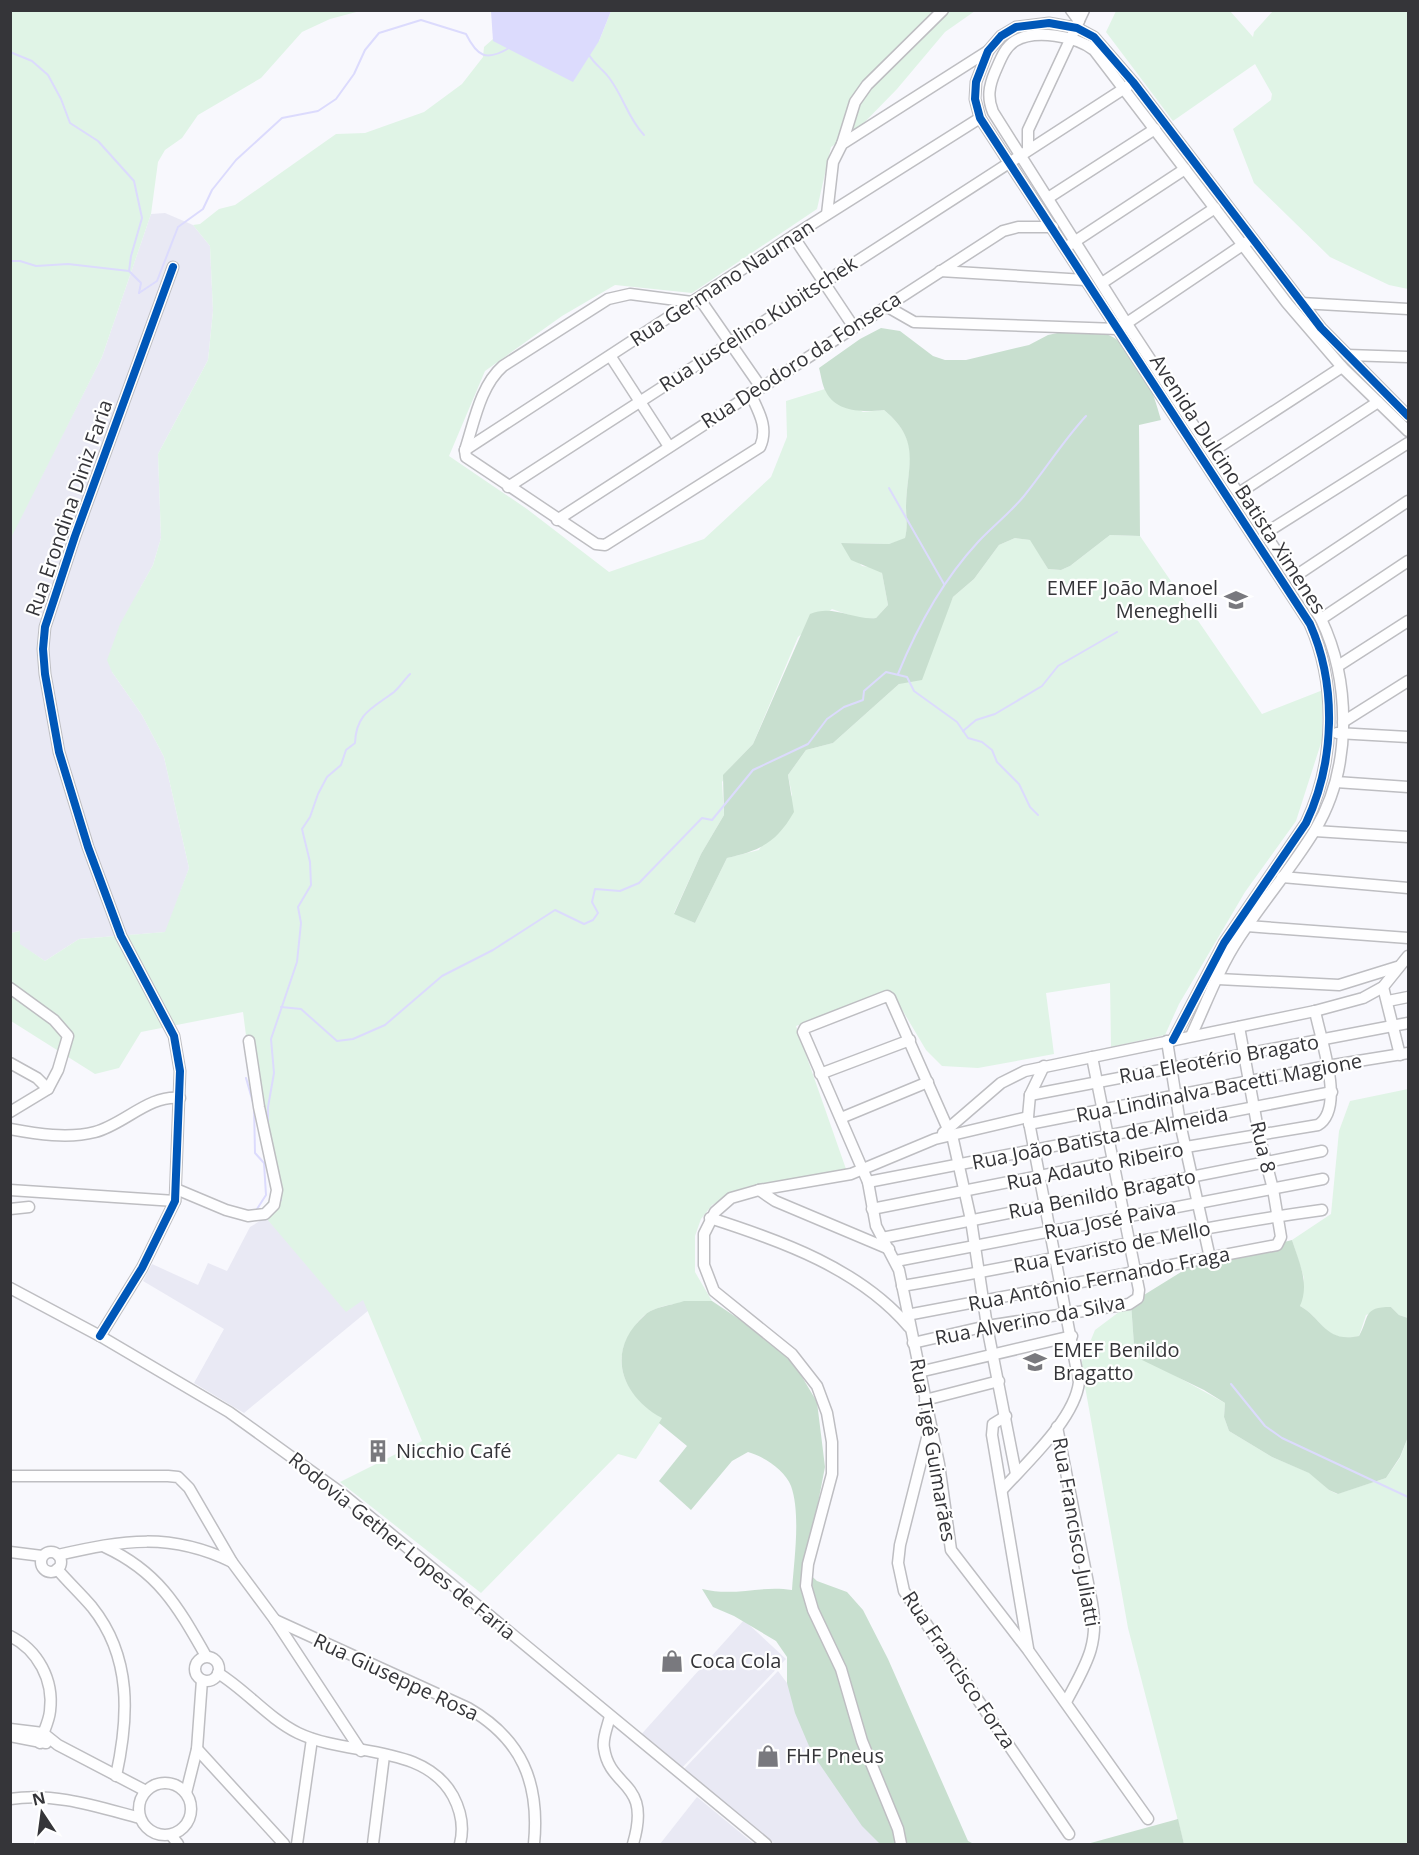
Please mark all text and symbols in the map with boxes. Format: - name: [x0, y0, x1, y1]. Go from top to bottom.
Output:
- street label: Rua Germano Nauman: [624, 213, 819, 352]
- street label: Rua Juscelino Kubitschek: [654, 249, 862, 398]
- street label: Rua Deodoro da Fonseca: [696, 285, 906, 434]
- street label: Avenida Dulcino Batista Ximenes: [1144, 349, 1333, 619]
- street label: Rua Erondina Diniz Faria: [19, 396, 118, 620]
- place label: EMEF João Manoel Meneghelli: [1047, 574, 1218, 624]
- school or university icon: EMEF João Manoel Meneghelli: [1223, 587, 1249, 613]
- street label: Rua Eleotério Bragato: [1117, 1028, 1321, 1089]
- street label: Rua Lindinalva Bacetti Magione: [1074, 1047, 1364, 1128]
- street label: Rua João Batista de Almeida: [970, 1099, 1230, 1176]
- street label: Rua 8: [1244, 1118, 1283, 1175]
- street label: Rua Adauto Ribeiro: [1004, 1135, 1186, 1196]
- street label: Rua Benildo Bragato: [1006, 1162, 1198, 1225]
- street label: Rua José Paiva: [1042, 1194, 1178, 1246]
- street label: Rua Evaristo de Mello: [1011, 1214, 1213, 1279]
- street label: Rua Antônio Fernando Fraga: [966, 1240, 1232, 1317]
- street label: Rua Alverino da Silva: [932, 1288, 1127, 1351]
- place label: EMEF Benildo Bragatto: [1053, 1336, 1180, 1386]
- school or university icon: EMEF Benildo Bragatto: [1022, 1349, 1048, 1375]
- street label: Rua Tigê Guimarães: [904, 1356, 963, 1544]
- street label: Rua Francisco Juliatti: [1047, 1435, 1106, 1629]
- place label: Nicchio Café: [396, 1437, 511, 1464]
- building icon: Nicchio Café: [365, 1438, 391, 1464]
- street label: Rodovia Gether Lopes de Faria: [283, 1445, 521, 1646]
- street label: Rua Francisco Forza: [897, 1586, 1022, 1754]
- street label: Rua Giuseppe Rosa: [309, 1626, 483, 1727]
- place label: Coca Cola: [690, 1647, 781, 1674]
- shop icon: Coca Cola: [659, 1648, 685, 1674]
- place label: FHF Pneus: [786, 1742, 884, 1769]
- shop icon: FHF Pneus: [755, 1743, 781, 1769]
- north arrow: [12, 1783, 72, 1843]
- text: N: [30, 1786, 47, 1811]

